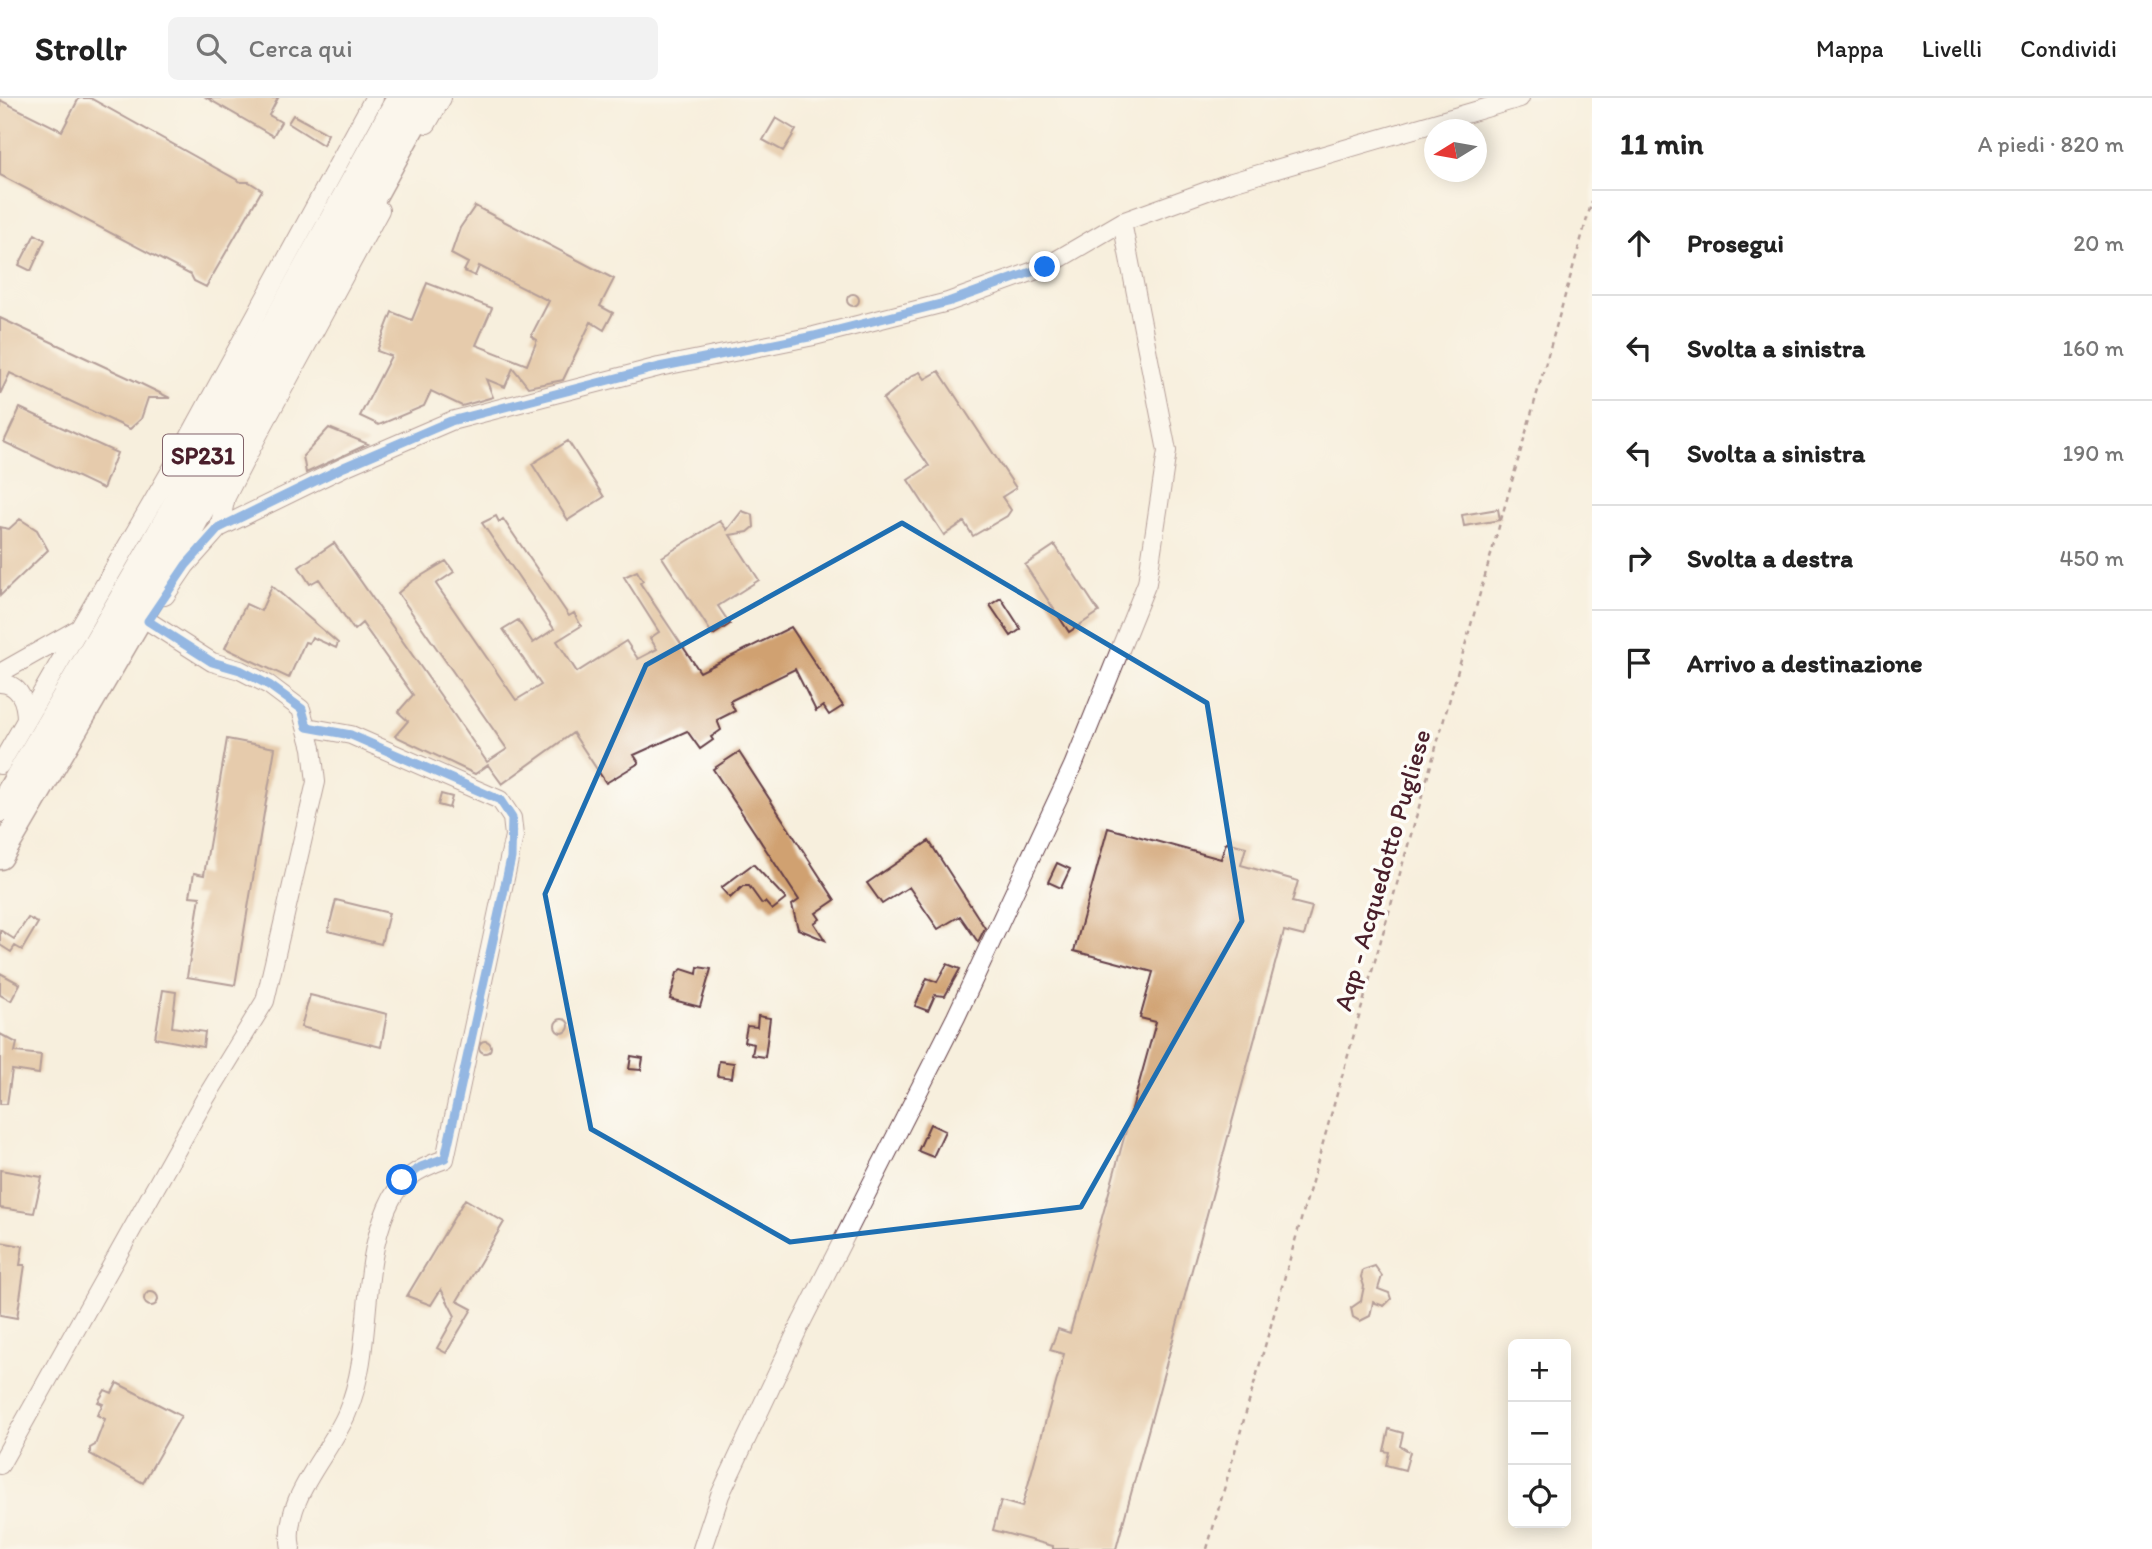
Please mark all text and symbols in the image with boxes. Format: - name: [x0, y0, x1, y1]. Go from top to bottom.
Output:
- search box: [168, 17, 658, 80]
- text: Strollr: [35, 29, 126, 68]
- icon: search: [192, 29, 230, 67]
- text: Cerca qui: [248, 32, 353, 64]
- text: Mappa: [1816, 34, 1884, 63]
- text: Livelli: [1922, 34, 1982, 63]
- text: Condividi: [2020, 34, 2117, 63]
- north arrow: [1424, 119, 1487, 182]
- text: 11 min: [1620, 125, 1704, 162]
- text: A piedi · 820 m: [1978, 130, 2124, 158]
- icon: ahead: [1620, 224, 1658, 262]
- text: Prosegui: [1687, 227, 1784, 259]
- text: 20 m: [2073, 229, 2124, 257]
- route end: [1029, 251, 1060, 282]
- icon: left: [1620, 329, 1658, 367]
- text: Svolta a sinistra: [1687, 332, 1865, 364]
- text: 160 m: [2062, 334, 2124, 362]
- road number: SP231: [163, 434, 243, 476]
- icon: left: [1620, 434, 1658, 472]
- text: Svolta a sinistra: [1687, 437, 1865, 469]
- text: 190 m: [2063, 439, 2124, 467]
- icon: right: [1620, 539, 1658, 577]
- text: Svolta a destra: [1687, 542, 1853, 574]
- text: 450 m: [2059, 544, 2124, 572]
- icon: arrive: [1620, 644, 1658, 682]
- text: Arrivo a destinazione: [1687, 647, 1923, 679]
- street label: Aqp - Acquedotto Pugliese: [1326, 726, 1438, 1014]
- route start: [386, 1164, 417, 1195]
- map controls: [1508, 1339, 1571, 1528]
- button: +: [1508, 1339, 1571, 1402]
- button: −: [1508, 1402, 1571, 1465]
- button: locate: [1508, 1465, 1571, 1528]

